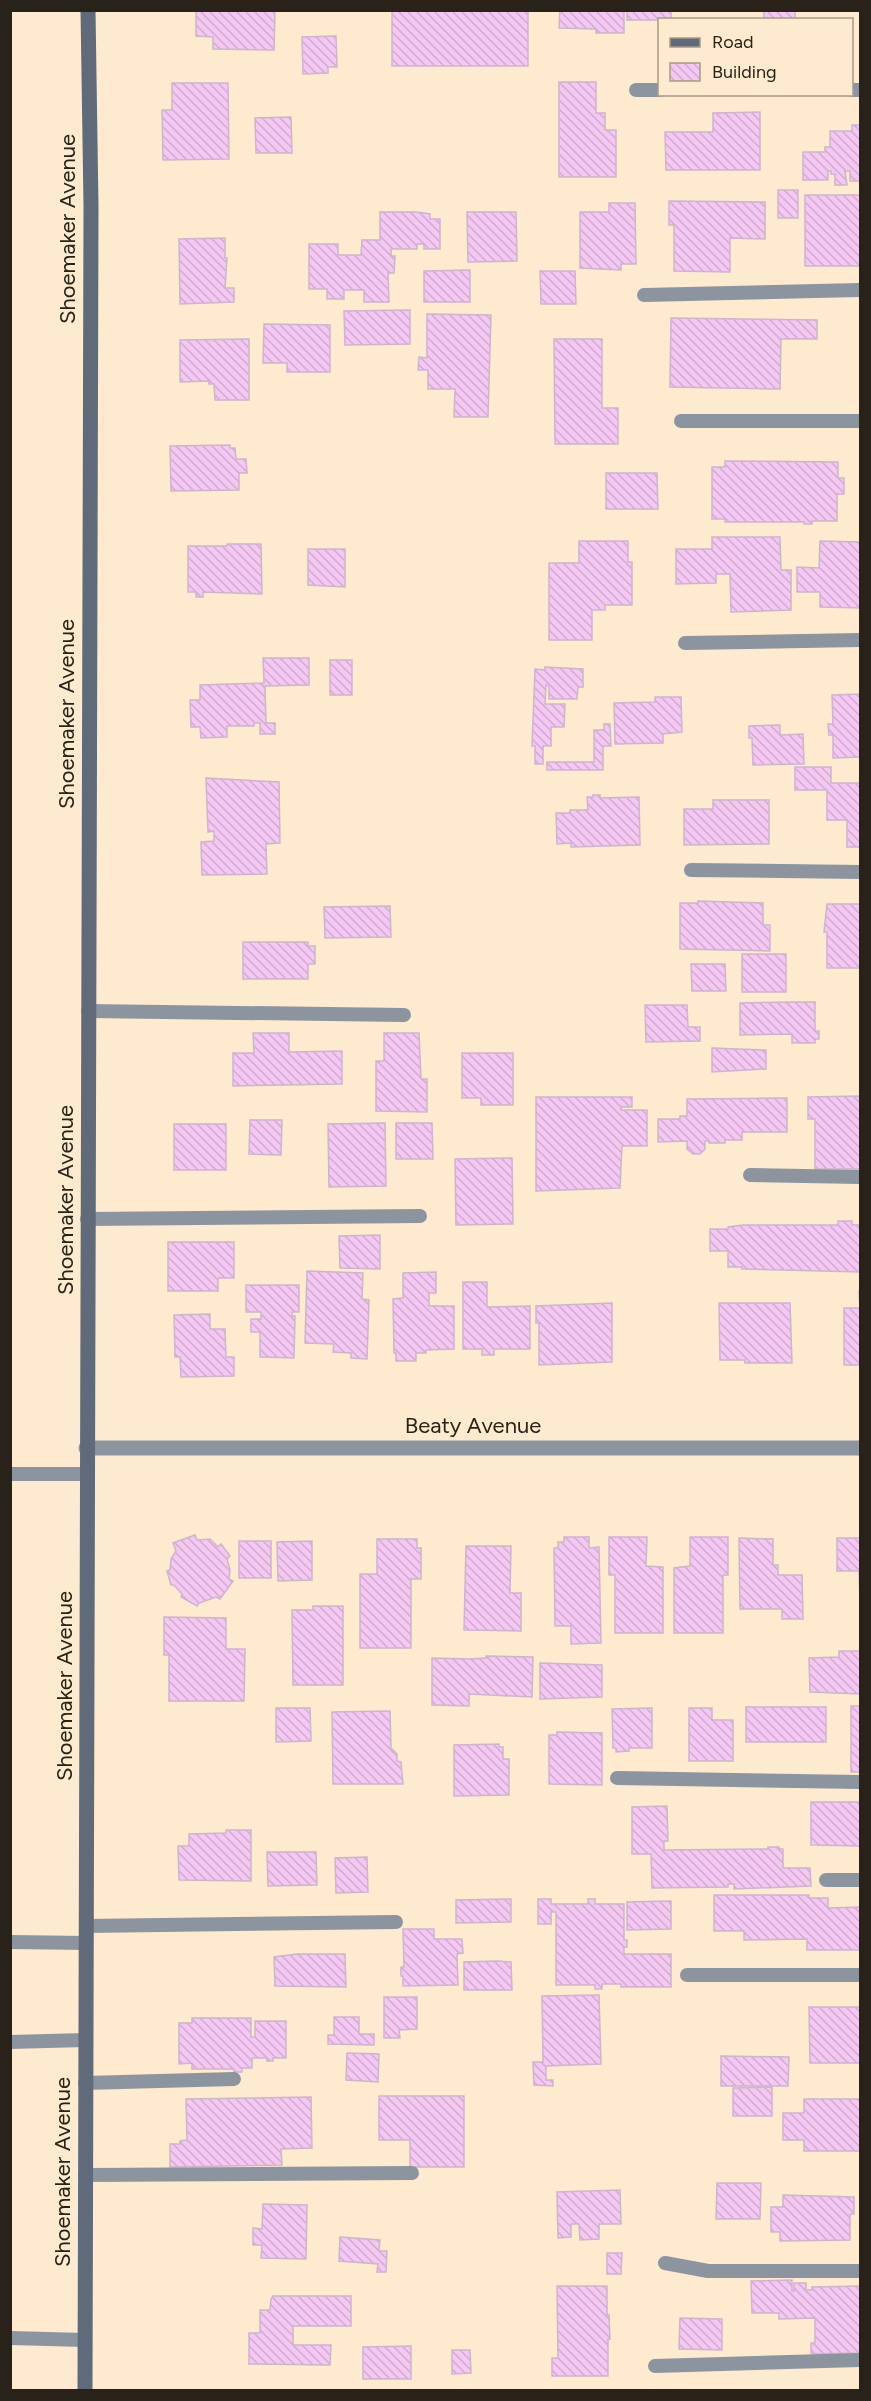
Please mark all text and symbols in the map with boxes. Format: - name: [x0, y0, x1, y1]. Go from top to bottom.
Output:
- legend: [658, 18, 853, 96]
- text: Road: [712, 31, 753, 53]
- text: Building: [712, 61, 777, 83]
- street label: Shoemaker Avenue: [54, 134, 81, 324]
- street label: Shoemaker Avenue: [53, 619, 80, 809]
- street label: Shoemaker Avenue: [52, 1105, 79, 1295]
- street label: Beaty Avenue: [405, 1412, 541, 1439]
- street label: Shoemaker Avenue: [51, 1591, 78, 1781]
- street label: Shoemaker Avenue: [49, 2077, 76, 2267]

